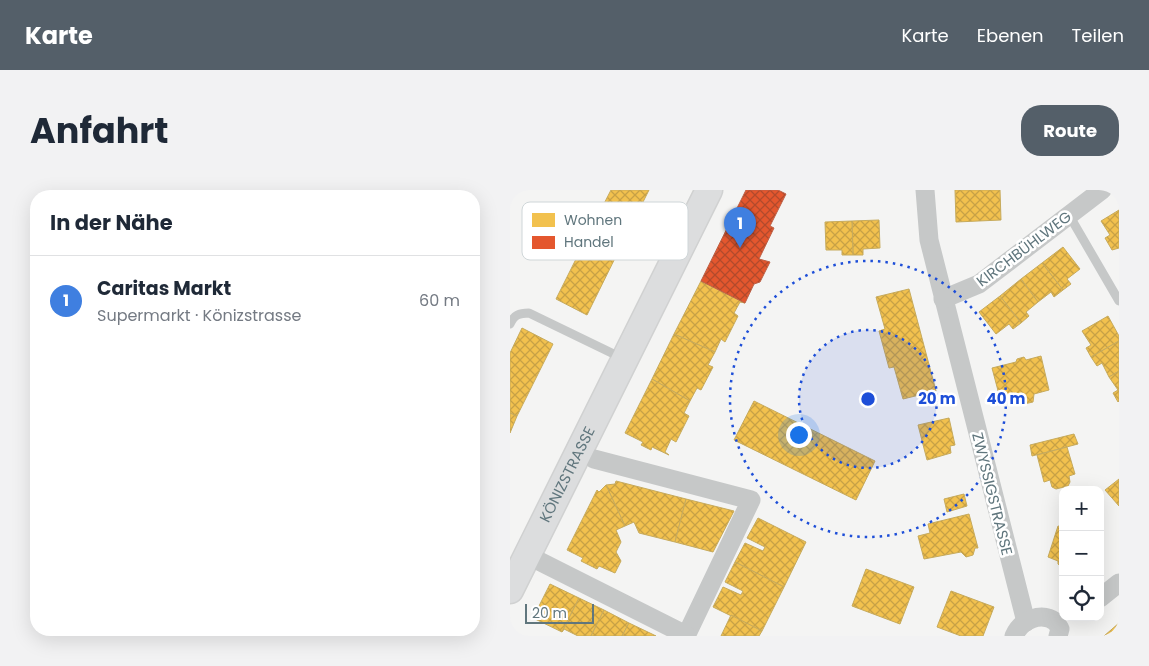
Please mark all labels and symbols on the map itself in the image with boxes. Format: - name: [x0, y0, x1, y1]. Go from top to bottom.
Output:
- legend: [522, 202, 688, 260]
- street label: KIRCHBÜHLWEG: [972, 206, 1076, 291]
- pin: 1: [724, 207, 756, 248]
- text: Wohnen: [564, 210, 622, 230]
- text: Handel: [564, 232, 614, 252]
- text: 20 m: [918, 388, 956, 409]
- text: 40 m: [986, 388, 1026, 409]
- centre of rings: [859, 390, 877, 408]
- your location: [786, 422, 812, 448]
- street label: KÖNIZSTRASSE: [534, 423, 600, 526]
- street label: ZWYSSIGSTRASSE: [967, 430, 1018, 558]
- scale bar: [525, 601, 594, 624]

